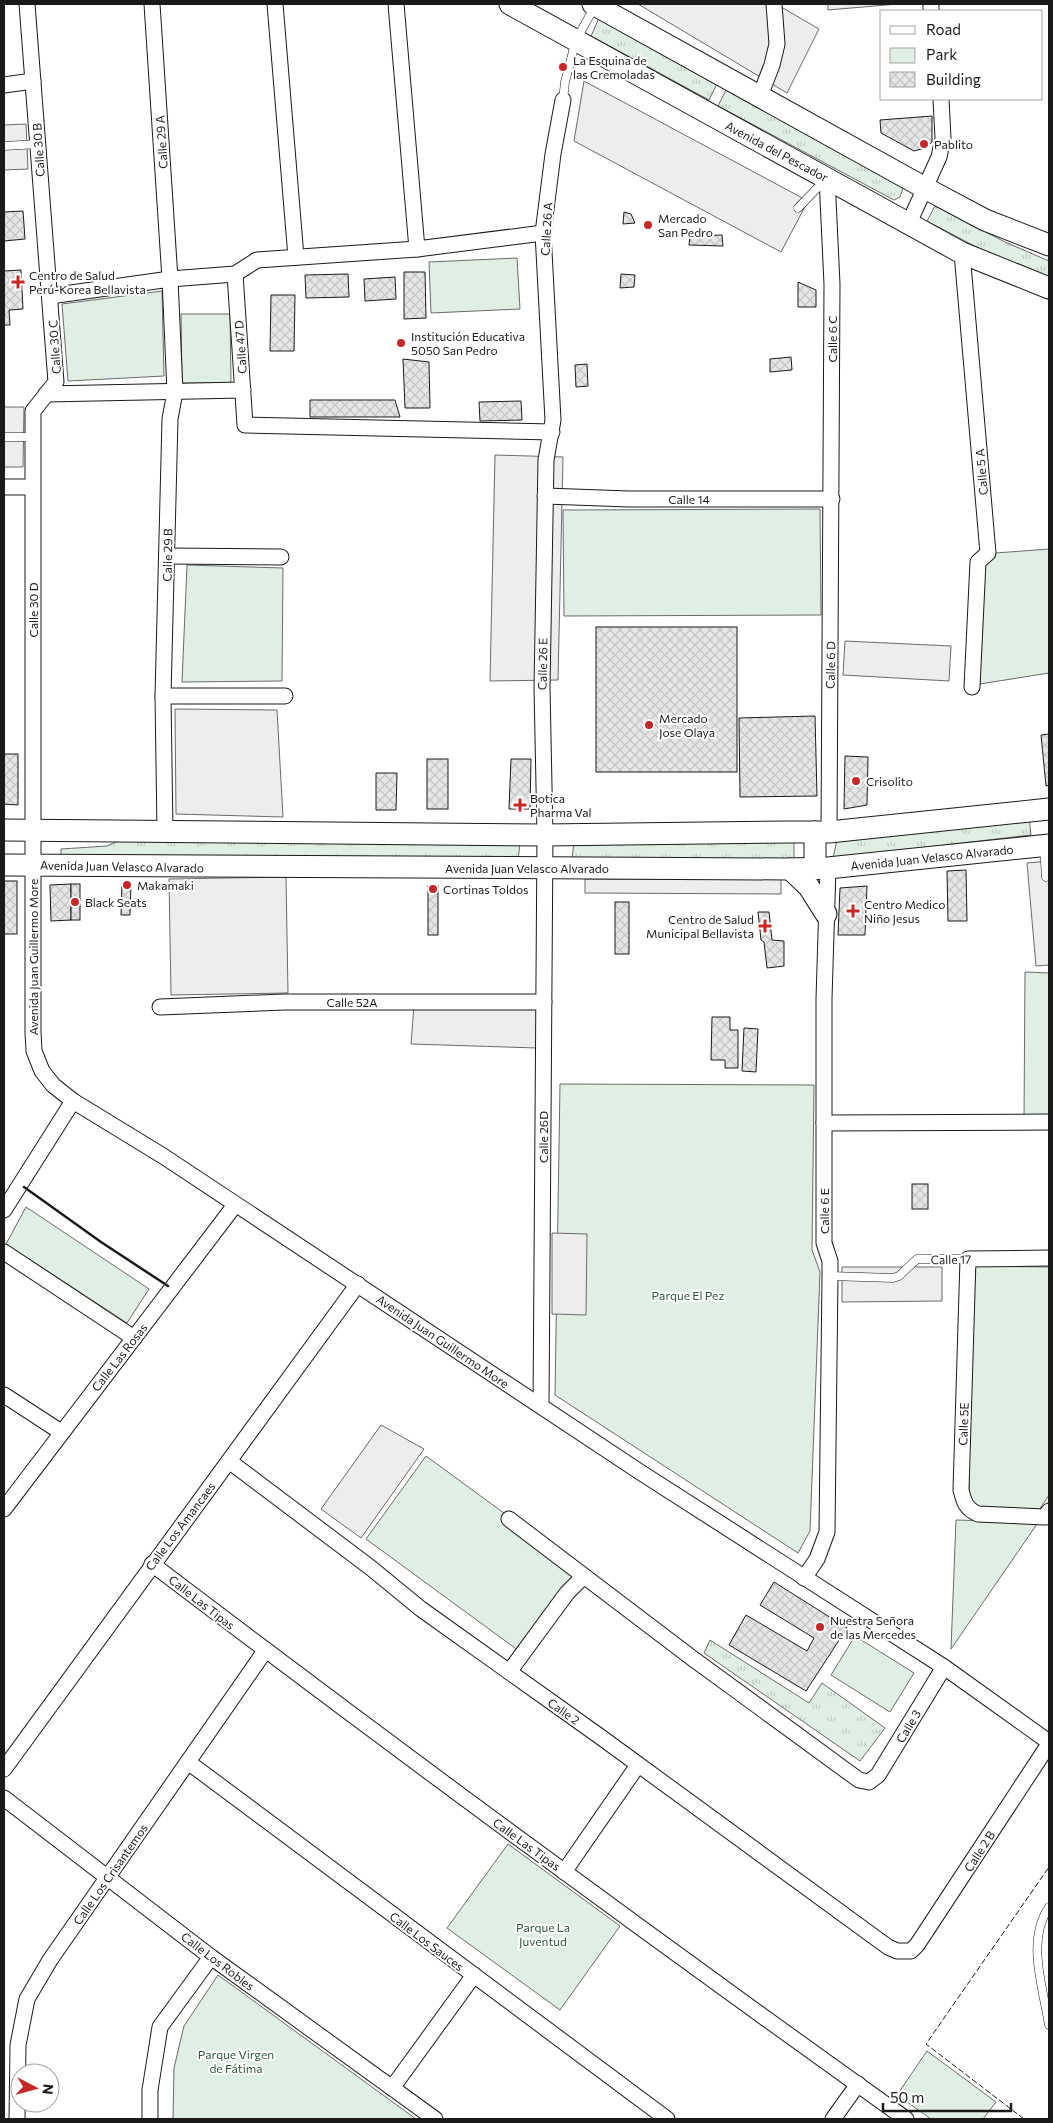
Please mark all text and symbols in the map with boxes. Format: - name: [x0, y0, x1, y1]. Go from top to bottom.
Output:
- legend: [880, 10, 1043, 100]
- text: Road: [926, 20, 961, 38]
- text: Park: [926, 45, 957, 63]
- place label: La Esquina de las Cremoladas: [573, 53, 655, 81]
- marker: La Esquina de las Cremoladas: [557, 61, 569, 73]
- text: Building: [926, 70, 981, 88]
- street label: Calle 29 A: [152, 115, 170, 169]
- street label: Avenida del Pescador: [723, 118, 831, 184]
- street label: Calle 30 B: [29, 122, 47, 177]
- place label: Pablito: [934, 137, 973, 151]
- marker: Pablito: [918, 138, 930, 150]
- street label: Calle 26 A: [538, 202, 554, 256]
- place label: Mercado San Pedro: [658, 211, 713, 239]
- marker: Mercado San Pedro: [642, 219, 654, 231]
- place label: Centro de Salud Perú-Korea Bellavista: [29, 268, 146, 296]
- marker: Centro de Salud Perú-Korea Bellavista: [11, 275, 25, 289]
- street label: Calle 6 C: [825, 315, 839, 363]
- street label: Calle 30 C: [45, 319, 63, 375]
- street label: Calle 47 D: [231, 320, 249, 374]
- place label: Institución Educativa 5050 San Pedro: [411, 329, 525, 357]
- marker: Institución Educativa 5050 San Pedro: [395, 337, 407, 349]
- street label: Calle 5 A: [972, 448, 990, 496]
- street label: Calle 14: [668, 492, 710, 506]
- street label: Calle 29 B: [160, 528, 174, 582]
- street label: Calle 30 D: [26, 582, 40, 638]
- street label: Calle 26 E: [535, 638, 549, 690]
- street label: Calle 6 D: [823, 641, 837, 689]
- place label: Mercado Jose Olaya: [659, 711, 715, 740]
- marker: Mercado Jose Olaya: [643, 719, 655, 731]
- place label: Crisolito: [866, 774, 913, 788]
- marker: Crisolito: [850, 775, 862, 787]
- place label: Botica Pharma Val: [530, 791, 591, 819]
- marker: Botica Pharma Val: [514, 799, 526, 811]
- street label: Avenida Juan Velasco Alvarado: [850, 841, 1014, 874]
- street label: Avenida Juan Velasco Alvarado: [40, 858, 204, 875]
- street label: Avenida Juan Velasco Alvarado: [445, 861, 609, 876]
- place label: Makamaki: [137, 878, 194, 892]
- street label: Avenida Juan Guillermo More: [26, 879, 41, 1035]
- marker: Makamaki: [121, 879, 133, 891]
- place label: Cortinas Toldos: [443, 882, 529, 896]
- marker: Cortinas Toldos: [427, 883, 439, 895]
- place label: Black Seats: [85, 895, 147, 909]
- marker: Black Seats: [69, 896, 81, 908]
- place label: Centro Medico Niño Jesus: [864, 897, 945, 926]
- marker: Centro Medico Niño Jesus: [846, 904, 860, 918]
- place label: Centro de Salud Municipal Bellavista: [646, 912, 754, 940]
- marker: Centro de Salud Municipal Bellavista: [758, 919, 772, 933]
- street label: Calle 52A: [326, 995, 378, 1009]
- street label: Calle 26D: [536, 1111, 550, 1163]
- street label: Calle 6 E: [817, 1188, 831, 1234]
- street label: Calle 17: [931, 1252, 971, 1266]
- park label: Parque El Pez: [652, 1288, 724, 1302]
- street label: Avenida Juan Guillermo More: [374, 1291, 512, 1391]
- street label: Calle Las Rosas: [88, 1320, 150, 1394]
- street label: Calle 5E: [955, 1402, 971, 1446]
- street label: Calle Los Amancaes: [142, 1479, 218, 1573]
- street label: Calle Las Tipas: [166, 1572, 238, 1632]
- place label: Nuestra Señora de las Mercedes: [830, 1613, 916, 1641]
- marker: Nuestra Señora de las Mercedes: [814, 1621, 826, 1633]
- street label: Calle 2: [545, 1695, 583, 1727]
- street label: Calle 3: [893, 1707, 923, 1745]
- street label: Calle Las Tipas: [491, 1815, 563, 1873]
- street label: Calle Los Crisantemos: [70, 1821, 150, 1927]
- street label: Calle 2 B: [961, 1828, 998, 1874]
- street label: Calle Los Sauces: [387, 1909, 467, 1973]
- park label: Parque La Juventud: [516, 1920, 570, 1949]
- street label: Calle Los Robles: [179, 1929, 257, 1993]
- park label: Parque Virgen de Fátima: [198, 2047, 274, 2075]
- north arrow: [10, 2063, 60, 2113]
- scale bar: [883, 2080, 1010, 2112]
- text: N: [39, 2083, 57, 2096]
- text: 50 m: [890, 2088, 924, 2106]

